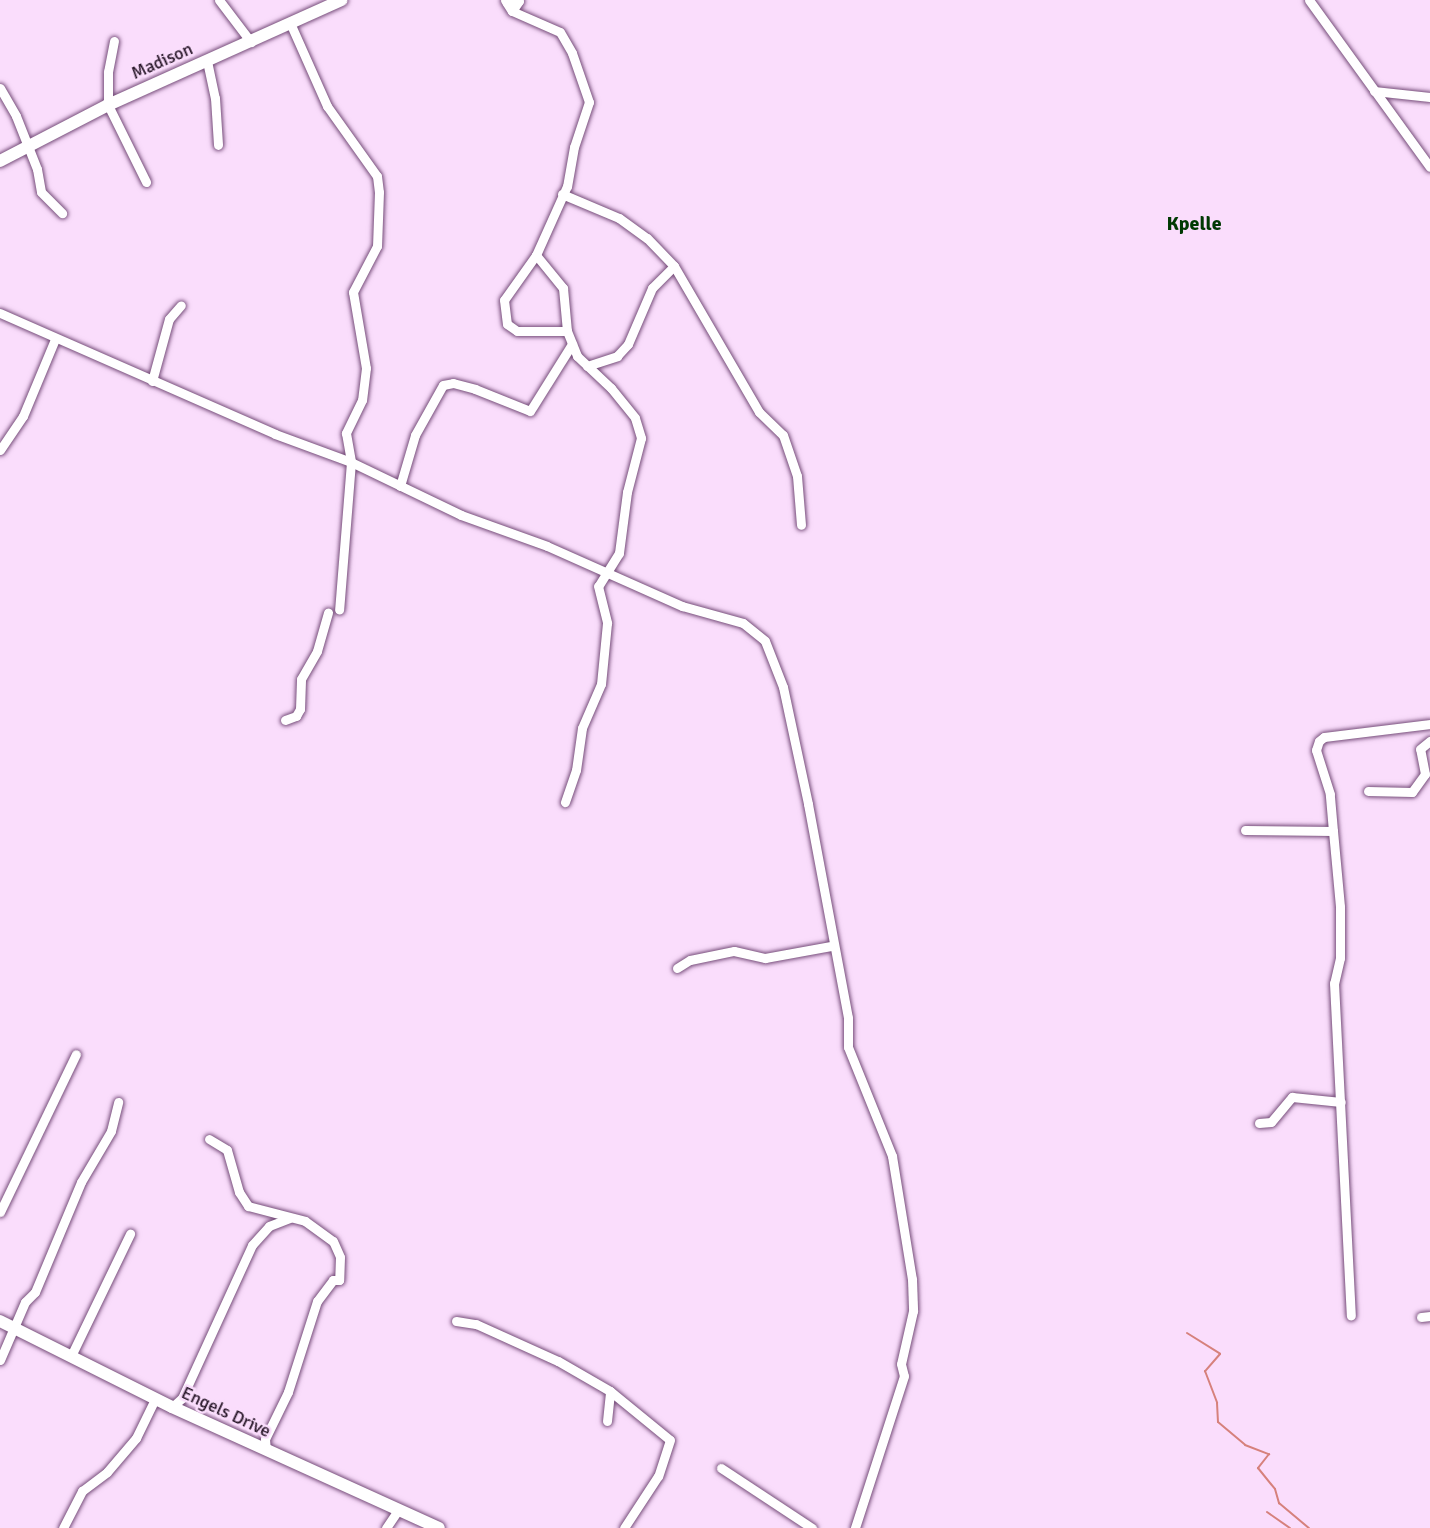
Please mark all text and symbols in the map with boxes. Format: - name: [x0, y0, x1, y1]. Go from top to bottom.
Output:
- street label: Madison: [128, 38, 196, 84]
- district label: Kpelle: [1166, 211, 1222, 235]
- street label: Engels Drive: [178, 1382, 274, 1442]

